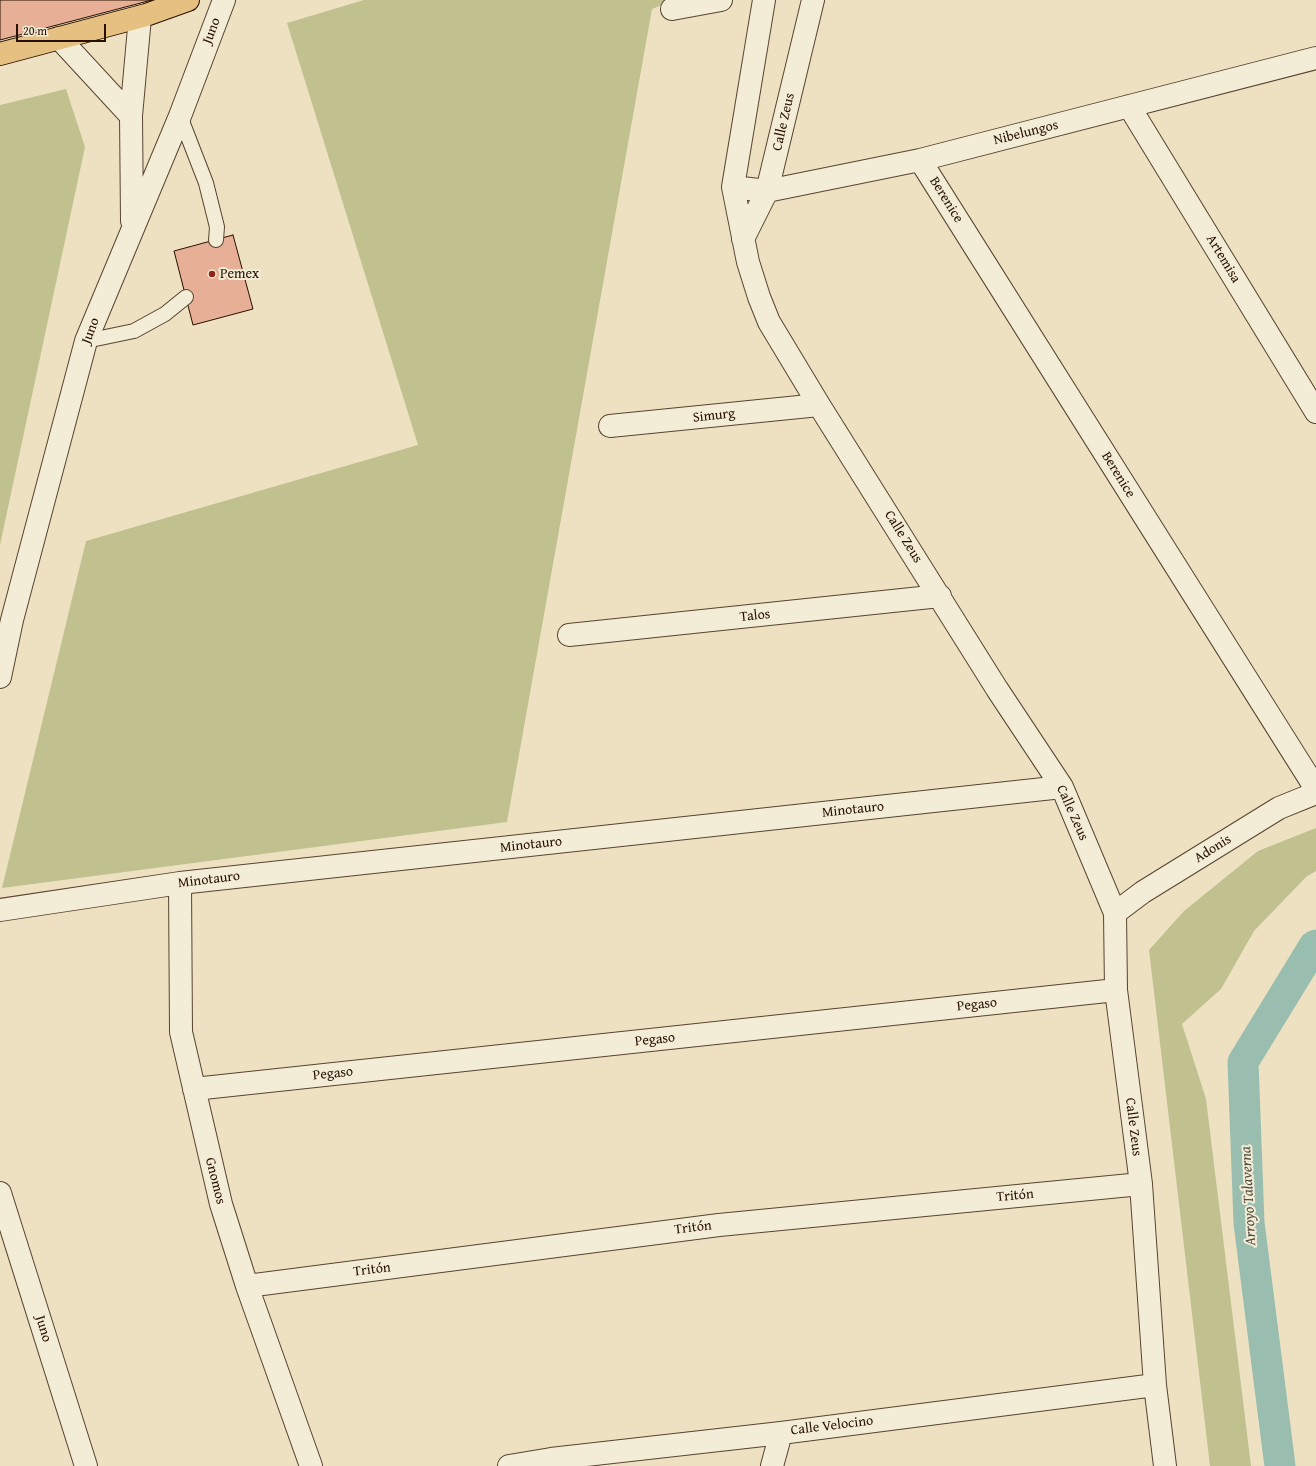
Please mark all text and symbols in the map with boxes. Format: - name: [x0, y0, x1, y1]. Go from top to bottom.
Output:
- street label: Juno: [199, 15, 225, 47]
- scale bar: [18, 16, 108, 42]
- text: 20 m: [23, 22, 47, 39]
- street label: Calle Zeus: [769, 91, 799, 153]
- street label: Nibelungos: [992, 117, 1060, 149]
- street label: Berenice: [925, 174, 967, 226]
- street label: Artemisa: [1202, 232, 1244, 286]
- place label: Pemex: [220, 266, 259, 282]
- marker: Pemex: [207, 269, 217, 279]
- street label: Juno: [78, 315, 104, 347]
- street label: Simurg: [692, 405, 736, 427]
- street label: Berenice: [1097, 449, 1139, 501]
- street label: Calle Zeus: [880, 508, 926, 566]
- street label: Talos: [739, 606, 771, 626]
- street label: Calle Zeus: [1052, 783, 1092, 843]
- street label: Minotauro: [821, 798, 885, 822]
- street label: Adonis: [1191, 831, 1235, 867]
- street label: Minotauro: [499, 833, 563, 857]
- street label: Minotauro: [177, 868, 241, 892]
- street label: Pegaso: [956, 995, 998, 1015]
- street label: Pegaso: [634, 1030, 676, 1050]
- street label: Pegaso: [312, 1064, 354, 1084]
- street label: Calle Zeus: [1121, 1097, 1145, 1157]
- water label: Arroyo Talaverna: [1237, 1146, 1261, 1246]
- street label: Gnomos: [201, 1156, 229, 1206]
- street label: Tritón: [996, 1186, 1034, 1206]
- street label: Tritón: [673, 1217, 713, 1239]
- street label: Tritón: [352, 1259, 392, 1281]
- street label: Juno: [31, 1314, 55, 1344]
- street label: Calle Velocino: [790, 1413, 874, 1439]

